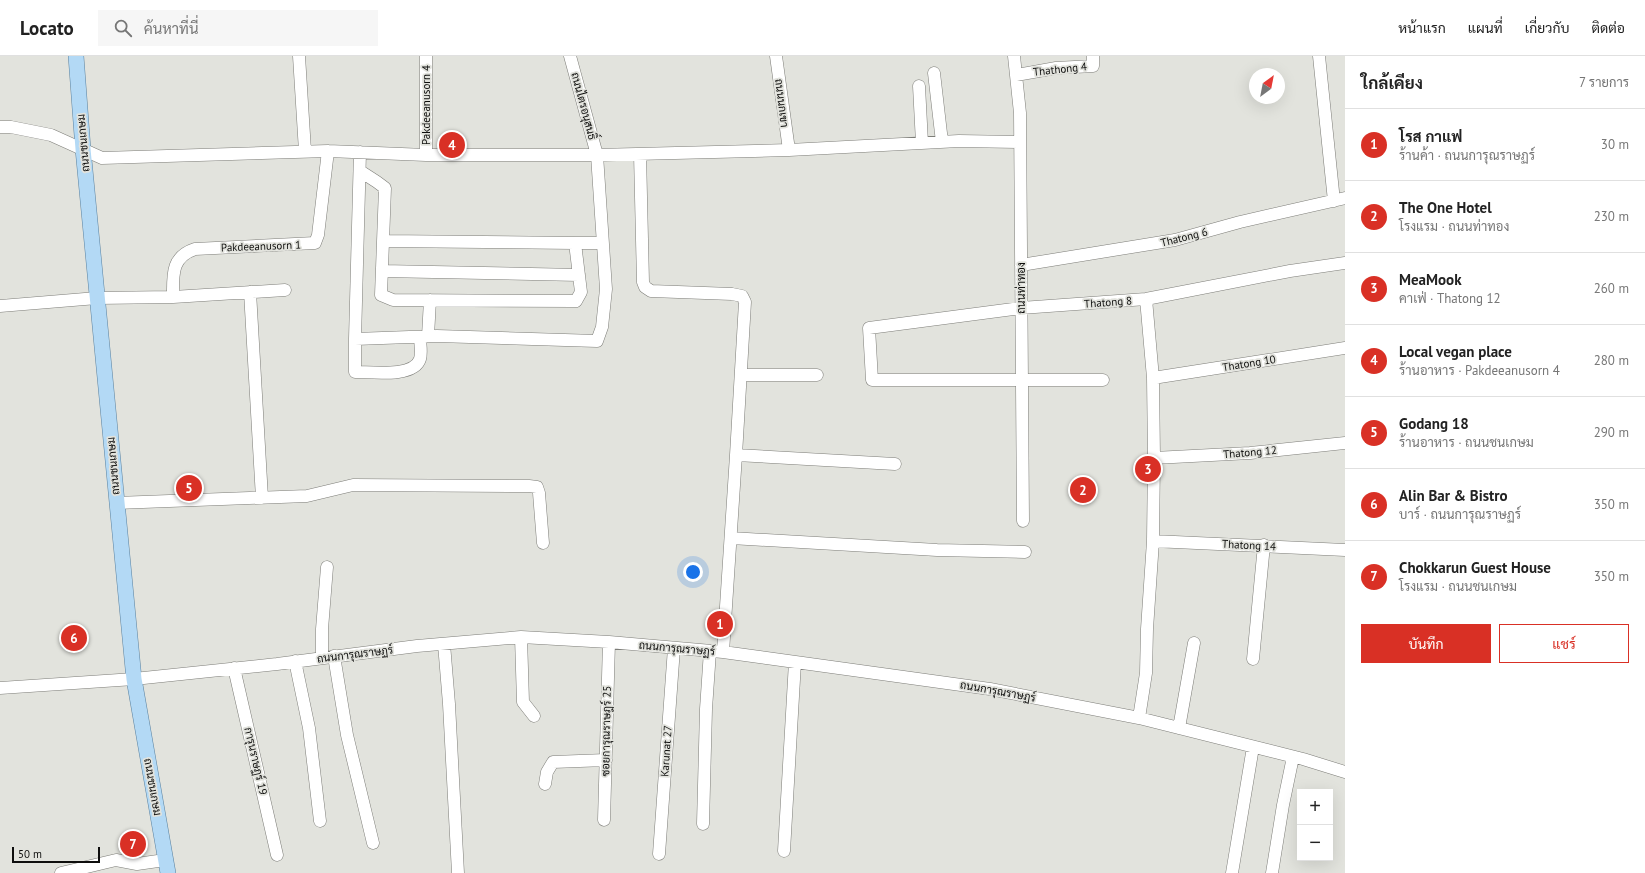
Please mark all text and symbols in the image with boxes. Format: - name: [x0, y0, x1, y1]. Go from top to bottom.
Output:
- search box: [98, 10, 378, 46]
- text: Locato: [20, 16, 74, 40]
- icon: search: [112, 17, 134, 39]
- text: ค้นหาที่นี่: [144, 19, 199, 38]
- text: หน้าแรก: [1398, 19, 1446, 37]
- text: แผนที่: [1468, 19, 1503, 37]
- text: เกี่ยวกับ: [1525, 19, 1569, 37]
- text: ติดต่อ: [1591, 19, 1625, 37]
- street label: Thathong 4: [1032, 59, 1088, 79]
- street label: Pakdeeanusorn 4: [419, 65, 433, 145]
- north arrow: [1249, 68, 1285, 104]
- street label: ถนนไตรอนุสนธิ์: [566, 69, 604, 142]
- text: ใกล้เคียง: [1361, 72, 1423, 94]
- text: 7 รายการ: [1579, 74, 1629, 91]
- street label: ถนนนกเขา: [772, 78, 792, 128]
- street label: ถนนชนเกษม: [73, 113, 93, 173]
- text: โรส กาแฟ: [1399, 127, 1462, 146]
- pin: 4: [439, 130, 465, 160]
- text: 1: [1370, 136, 1378, 153]
- text: 30 m: [1601, 136, 1629, 153]
- text: ร้านค้า · ถนนการุณราษฏร์: [1399, 147, 1535, 164]
- text: The One Hotel: [1399, 198, 1492, 217]
- text: 2: [1370, 208, 1378, 225]
- text: 230 m: [1594, 208, 1629, 225]
- text: โรงแรม · ถนนท่าทอง: [1399, 218, 1509, 235]
- street label: Thatong 6: [1159, 224, 1209, 250]
- street label: Pakdeeanusorn 1: [221, 238, 301, 254]
- street label: ถนนท่าทอง: [1014, 262, 1028, 314]
- text: MeaMook: [1399, 270, 1462, 289]
- text: 3: [1370, 280, 1378, 297]
- text: 260 m: [1594, 280, 1629, 297]
- text: คาเฟ่ · Thatong 12: [1399, 290, 1501, 307]
- street label: Thatong 8: [1084, 293, 1132, 311]
- text: Local vegan place: [1399, 342, 1512, 361]
- street label: Thatong 10: [1221, 352, 1277, 374]
- text: 4: [1370, 352, 1378, 369]
- text: 280 m: [1594, 352, 1629, 369]
- text: ร้านอาหาร · Pakdeeanusorn 4: [1399, 362, 1560, 379]
- text: Godang 18: [1399, 414, 1469, 433]
- text: 5: [1370, 424, 1378, 441]
- text: 290 m: [1594, 424, 1629, 441]
- text: ร้านอาหาร · ถนนชนเกษม: [1399, 434, 1534, 451]
- street label: ถนนชนเกษม: [103, 436, 123, 496]
- street label: Thatong 12: [1223, 443, 1277, 461]
- pin: 3: [1135, 454, 1161, 484]
- pin: 5: [176, 473, 202, 503]
- pin: 2: [1070, 475, 1096, 505]
- text: Alin Bar & Bistro: [1399, 486, 1508, 505]
- text: 6: [1370, 496, 1378, 513]
- text: 350 m: [1594, 496, 1629, 513]
- text: บาร์ · ถนนการุณราษฏร์: [1399, 506, 1521, 523]
- street label: Thatong 14: [1222, 537, 1276, 553]
- text: Chokkarun Guest House: [1399, 558, 1551, 577]
- your location: [683, 562, 703, 582]
- text: 7: [1370, 568, 1378, 585]
- text: 350 m: [1594, 568, 1629, 585]
- text: โรงแรม · ถนนชนเกษม: [1399, 578, 1517, 595]
- pin: 1: [707, 609, 733, 639]
- pin: 6: [61, 623, 87, 653]
- button: บันทึก: [1361, 624, 1491, 663]
- button: แชร์: [1499, 624, 1629, 663]
- street label: ถนนการุณราษฏร์: [638, 637, 716, 660]
- street label: ถนนการุณราษฏร์: [316, 641, 394, 668]
- street label: ถนนการุณราษฏร์: [959, 676, 1037, 707]
- street label: ซอยการุณราษฎร์ 25: [597, 685, 616, 777]
- street label: Karunat 27: [657, 725, 675, 777]
- street label: การุนราษฏร์ 19: [239, 726, 272, 797]
- street label: ถนนชนเกษม: [141, 757, 165, 817]
- map controls: [1297, 789, 1333, 861]
- button: +: [1297, 789, 1333, 825]
- button: −: [1297, 825, 1333, 861]
- pin: 7: [120, 829, 146, 859]
- scale bar: [12, 845, 100, 864]
- text: 50 m: [18, 847, 42, 861]

